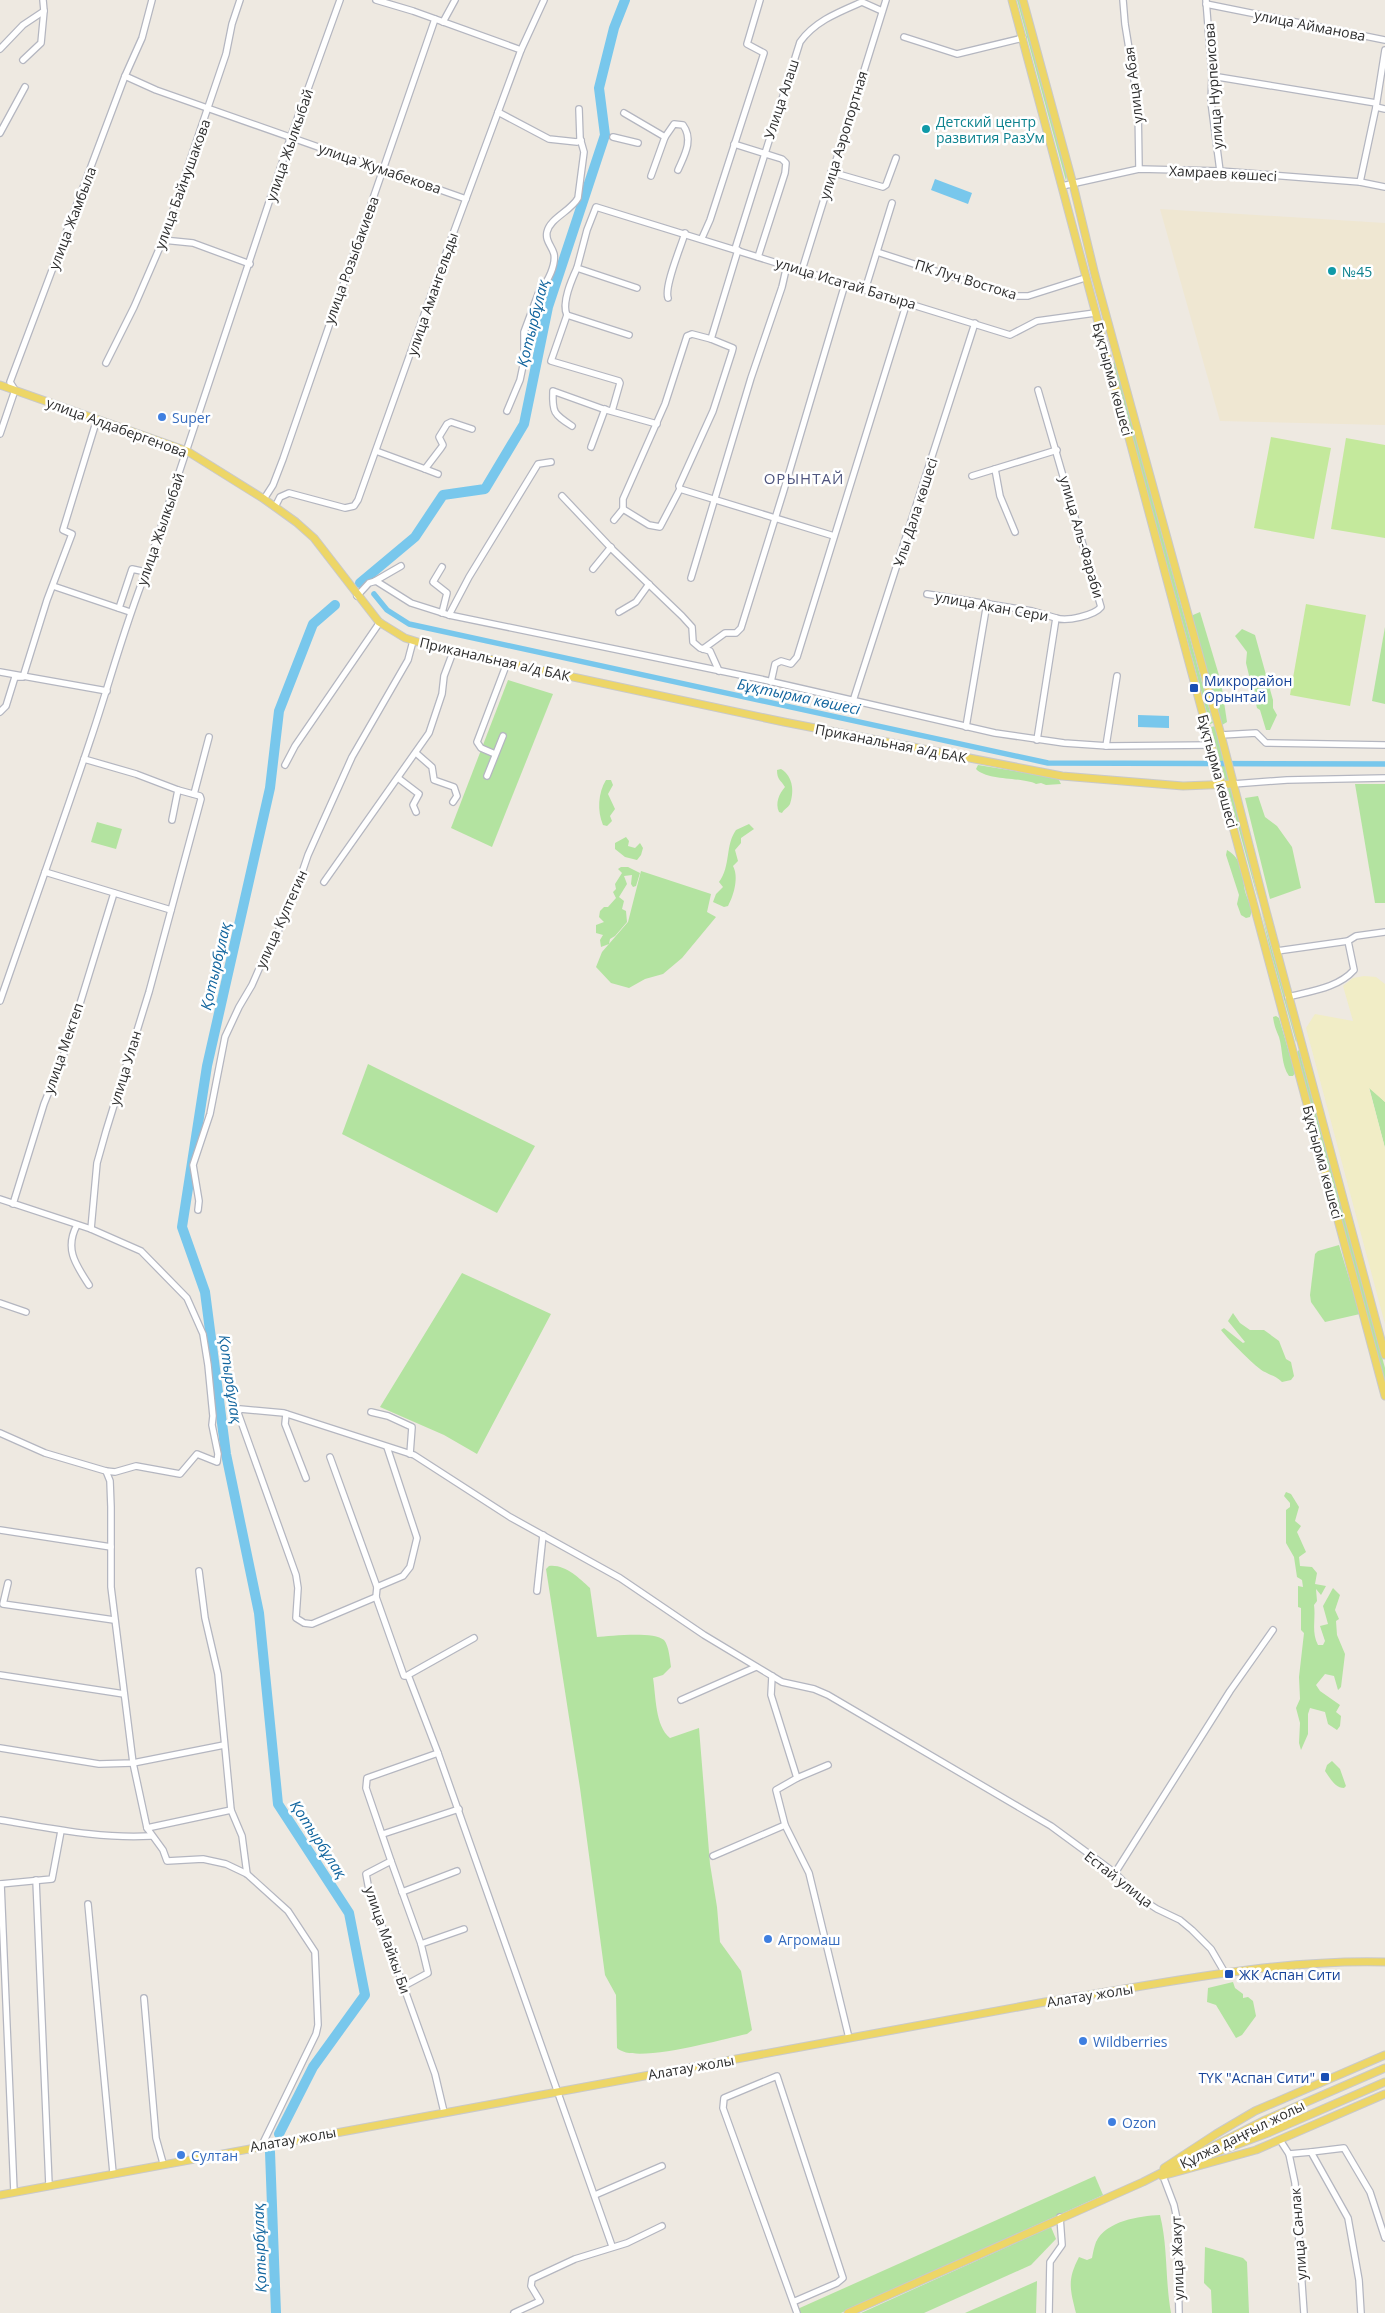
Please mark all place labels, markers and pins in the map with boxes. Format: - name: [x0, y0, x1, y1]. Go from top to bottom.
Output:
- place label: Детский центр развития РазУм: [936, 112, 1045, 147]
- marker: Детский центр развития РазУм: [920, 123, 932, 135]
- place label: №45: [1342, 262, 1372, 281]
- marker: №45: [1326, 265, 1338, 277]
- place label: Super: [172, 408, 211, 427]
- marker: Super: [156, 411, 168, 423]
- place label: Микрорайон Орынтай: [1204, 671, 1292, 706]
- marker: Микрорайон Орынтай: [1188, 682, 1200, 694]
- place label: Агромаш: [778, 1930, 840, 1949]
- marker: Агромаш: [762, 1933, 774, 1945]
- place label: ЖК Аспан Сити: [1239, 1965, 1341, 1984]
- marker: ЖК Аспан Сити: [1223, 1968, 1235, 1980]
- place label: Wildberries: [1093, 2032, 1168, 2051]
- marker: Wildberries: [1077, 2035, 1089, 2047]
- place label: ТҮК "Аспан Сити": [1198, 2068, 1315, 2087]
- marker: ТҮК "Аспан Сити": [1319, 2071, 1331, 2083]
- place label: Ozon: [1122, 2113, 1156, 2132]
- marker: Ozon: [1106, 2116, 1118, 2128]
- place label: Султан: [191, 2146, 238, 2165]
- marker: Султан: [175, 2149, 187, 2161]

